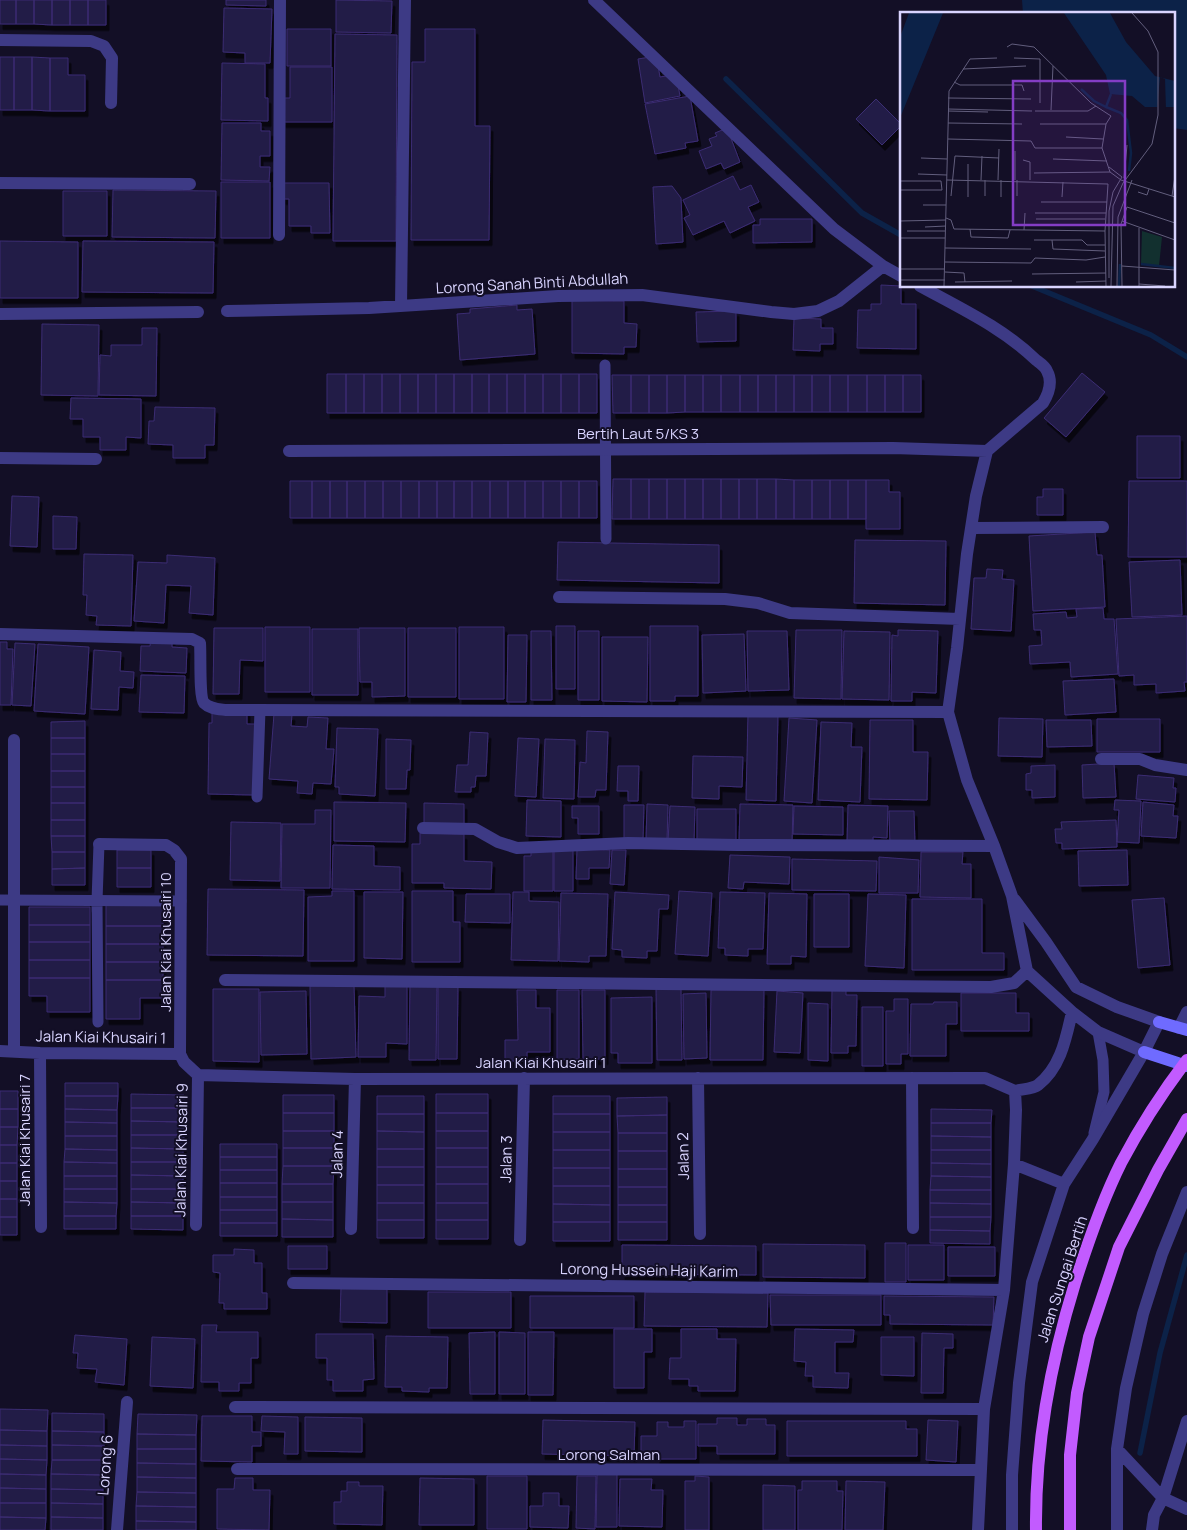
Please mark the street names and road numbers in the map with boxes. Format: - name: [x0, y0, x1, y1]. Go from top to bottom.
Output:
- street label: Lorong Sanah Binti Abdullah: [435, 267, 629, 299]
- street label: Bertih Laut 5/KS 3: [577, 423, 699, 444]
- street label: Jalan Kiai Khusairi 10: [155, 872, 176, 1012]
- street label: Jalan Kiai Khusairi 1: [36, 1025, 166, 1049]
- street label: Jalan Kiai Khusairi 1: [476, 1052, 606, 1073]
- street label: Jalan Kiai Khusairi 7: [14, 1074, 35, 1206]
- street label: Jalan Kiai Khusairi 9: [169, 1083, 193, 1217]
- street label: Jalan 4: [326, 1130, 348, 1178]
- street label: Jalan 2: [672, 1132, 694, 1180]
- street label: Jalan 3: [495, 1135, 517, 1183]
- street label: Jalan Sungai Bertih: [1032, 1213, 1092, 1345]
- street label: Lorong Hussein Haji Karim: [560, 1258, 738, 1282]
- street label: Lorong 6: [92, 1434, 118, 1496]
- street label: Lorong Salman: [558, 1444, 660, 1465]

